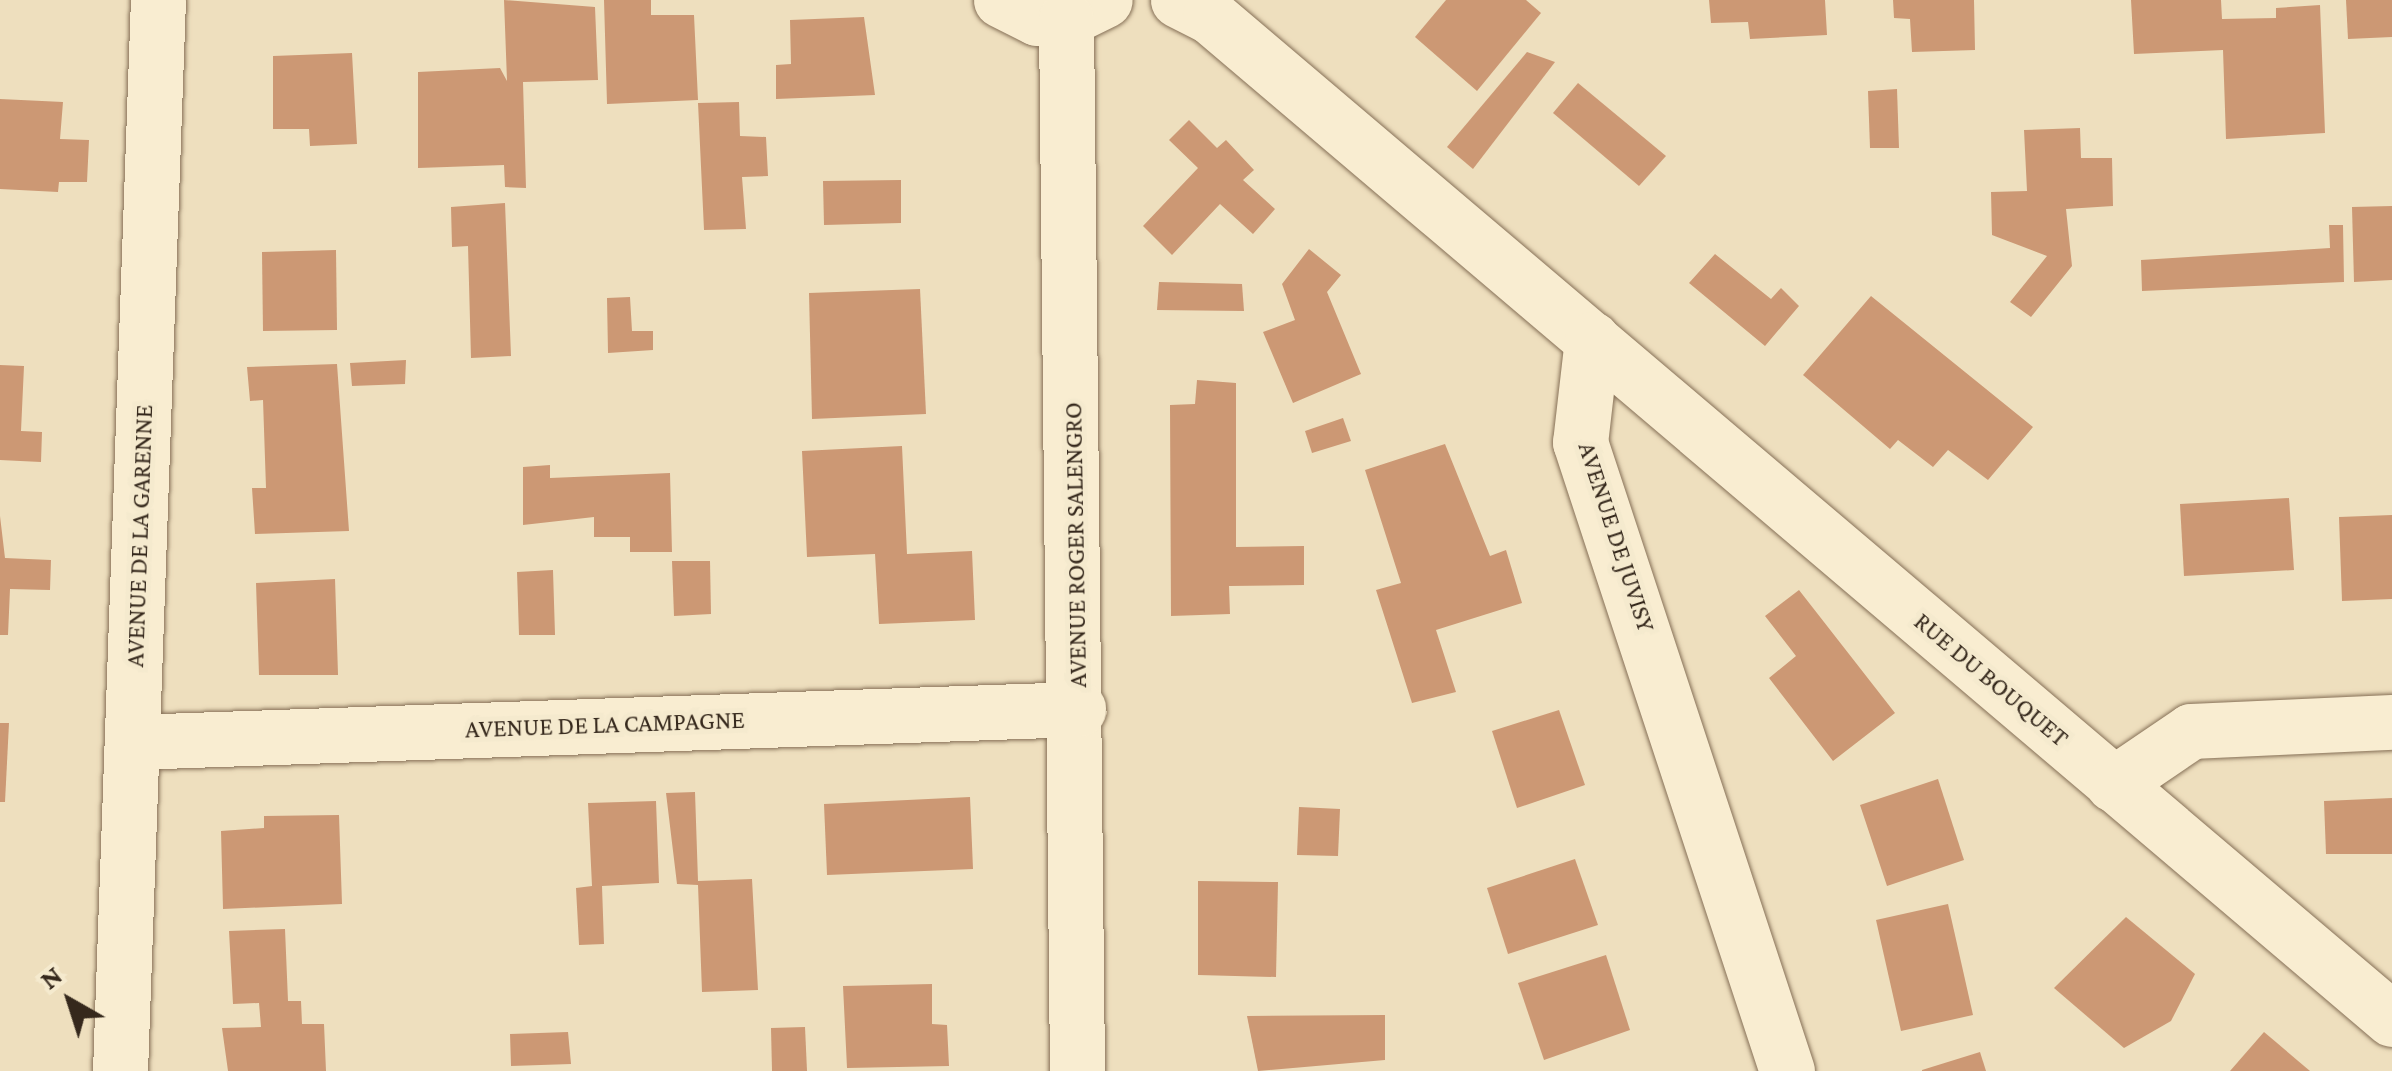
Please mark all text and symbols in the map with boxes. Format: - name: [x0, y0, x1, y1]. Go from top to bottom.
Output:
- street label: AVENUE ROGER SALENGRO: [1059, 402, 1093, 688]
- street label: AVENUE DE LA GARENNE: [120, 404, 160, 668]
- street label: AVENUE DE JUVISY: [1571, 439, 1661, 635]
- street label: RUE DU BOUQUET: [1908, 607, 2074, 753]
- street label: AVENUE DE LA CAMPAGNE: [465, 705, 745, 745]
- north arrow: [20, 951, 120, 1051]
- text: N: [34, 959, 68, 995]

